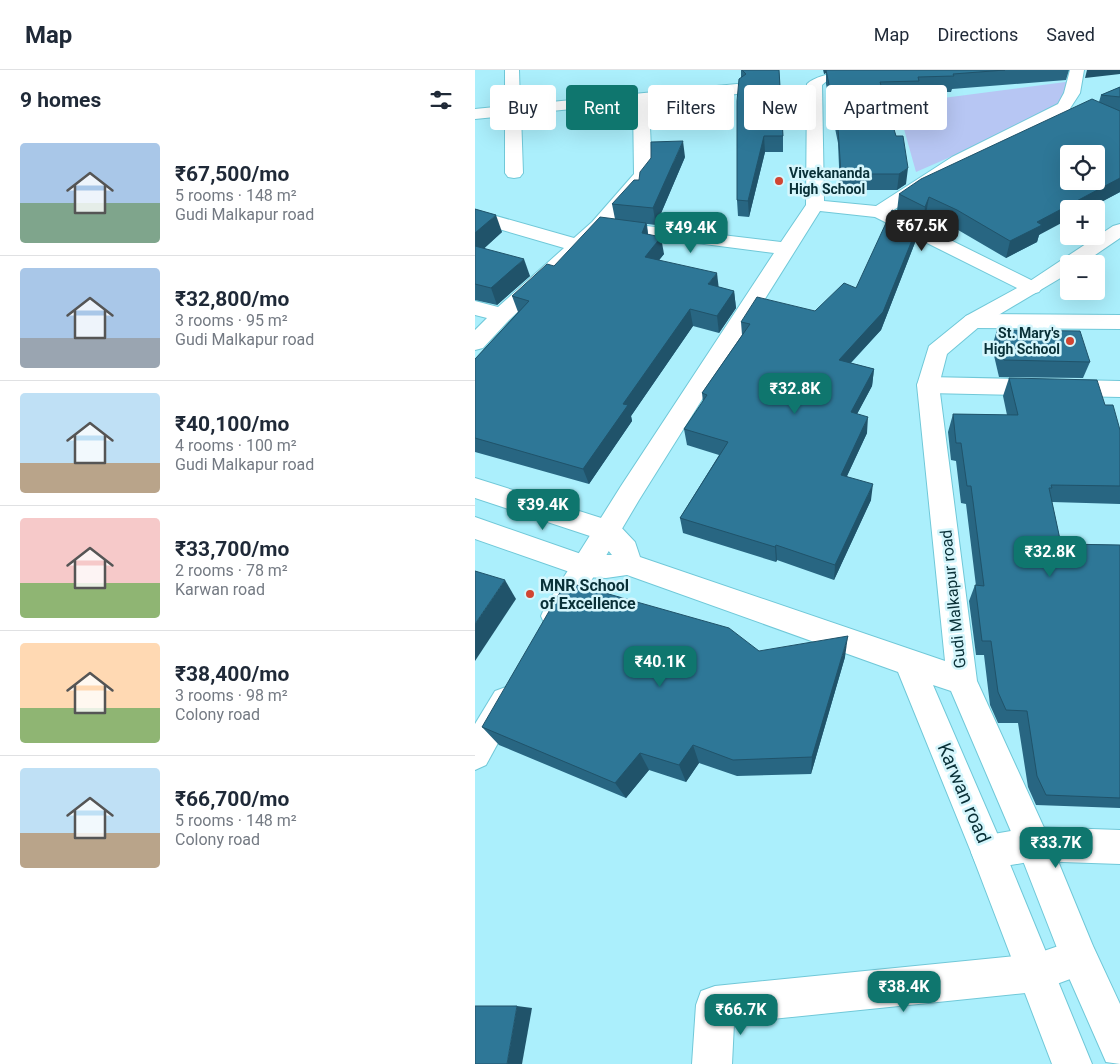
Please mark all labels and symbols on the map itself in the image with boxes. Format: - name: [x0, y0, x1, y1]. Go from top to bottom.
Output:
- place label: Vivekananda High School: [789, 165, 870, 197]
- marker: Vivekananda High School: [773, 175, 785, 187]
- pin: ₹67.5K: [881, 210, 963, 252]
- pin: ₹49.4K: [650, 212, 732, 254]
- place label: St. Mary's High School: [984, 325, 1060, 357]
- marker: St. Mary's High School: [1064, 335, 1076, 347]
- pin: ₹32.8K: [754, 372, 836, 415]
- pin: ₹39.4K: [502, 488, 584, 531]
- street label: Gudi Malkapur road: [936, 529, 970, 669]
- pin: ₹32.8K: [1009, 536, 1091, 578]
- place label: MNR School of Excellence: [540, 576, 636, 613]
- marker: MNR School of Excellence: [524, 588, 536, 600]
- pin: ₹40.1K: [619, 646, 701, 688]
- street label: Karwan road: [933, 739, 995, 847]
- pin: ₹33.7K: [1015, 826, 1097, 869]
- pin: ₹38.4K: [863, 970, 945, 1013]
- pin: ₹66.7K: [700, 994, 782, 1036]

